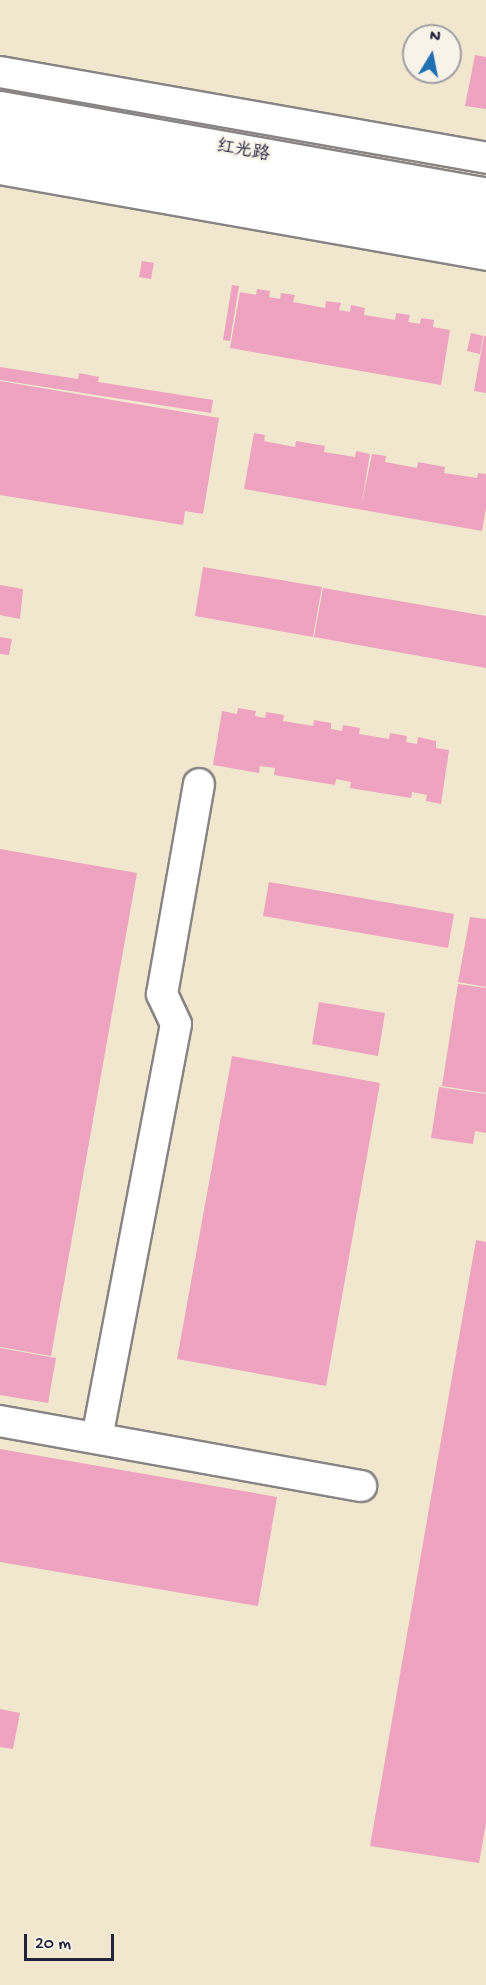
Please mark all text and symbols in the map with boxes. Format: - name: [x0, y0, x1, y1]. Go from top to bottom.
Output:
- north arrow: [402, 24, 462, 84]
- text: N: [428, 27, 442, 48]
- street label: 红光路: [215, 137, 271, 167]
- scale bar: [27, 1922, 117, 1960]
- text: 20 m: [35, 1934, 71, 1955]

